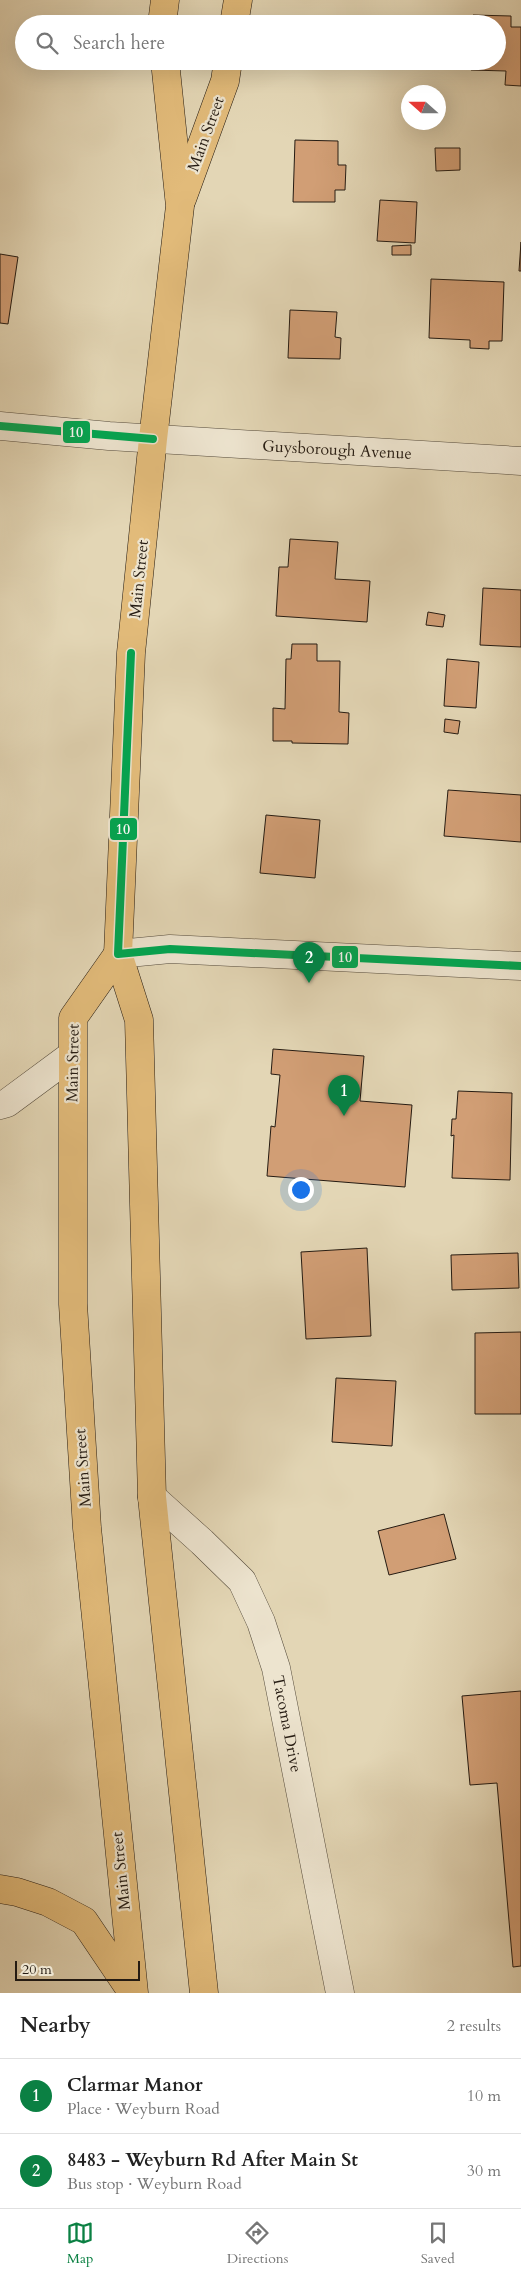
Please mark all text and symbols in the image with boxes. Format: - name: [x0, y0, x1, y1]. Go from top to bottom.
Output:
- search box: [15, 15, 506, 70]
- icon: search: [33, 29, 61, 57]
- text: Search here: [73, 30, 165, 56]
- north arrow: [401, 85, 446, 130]
- street label: Main Street: [182, 93, 230, 175]
- line badge: 10: [62, 420, 91, 444]
- text: 10: [69, 423, 83, 442]
- street label: Guysborough Avenue: [262, 435, 412, 465]
- street label: Main Street: [124, 539, 154, 619]
- line badge: 10: [109, 817, 138, 841]
- text: 10: [116, 820, 130, 839]
- pin: 2: [293, 942, 325, 983]
- line badge: 10: [331, 945, 359, 969]
- text: 10: [338, 948, 352, 967]
- street label: Main Street: [61, 1024, 85, 1102]
- pin: 1: [328, 1075, 360, 1116]
- your location: [288, 1177, 314, 1203]
- street label: Main Street: [69, 1428, 97, 1508]
- street label: Tacoma Drive: [267, 1674, 307, 1774]
- street label: Main Street: [106, 1831, 136, 1911]
- scale bar: [15, 1958, 140, 1981]
- text: 20 m: [22, 1960, 52, 1979]
- text: Nearby: [20, 2011, 91, 2040]
- text: 2 results: [447, 2015, 501, 2037]
- text: Clarmar Manor: [67, 2072, 203, 2098]
- text: 1: [32, 2085, 40, 2107]
- text: 10 m: [467, 2085, 501, 2107]
- text: Place · Weyburn Road: [67, 2098, 220, 2120]
- text: 8483 - Weyburn Rd After Main St: [67, 2147, 358, 2173]
- text: 2: [32, 2160, 40, 2182]
- text: 30 m: [467, 2160, 501, 2182]
- text: Bus stop · Weyburn Road: [67, 2173, 242, 2195]
- tab: Map: [66, 2219, 94, 2268]
- tab: Directions: [227, 2219, 288, 2268]
- tab: Saved: [421, 2219, 455, 2268]

